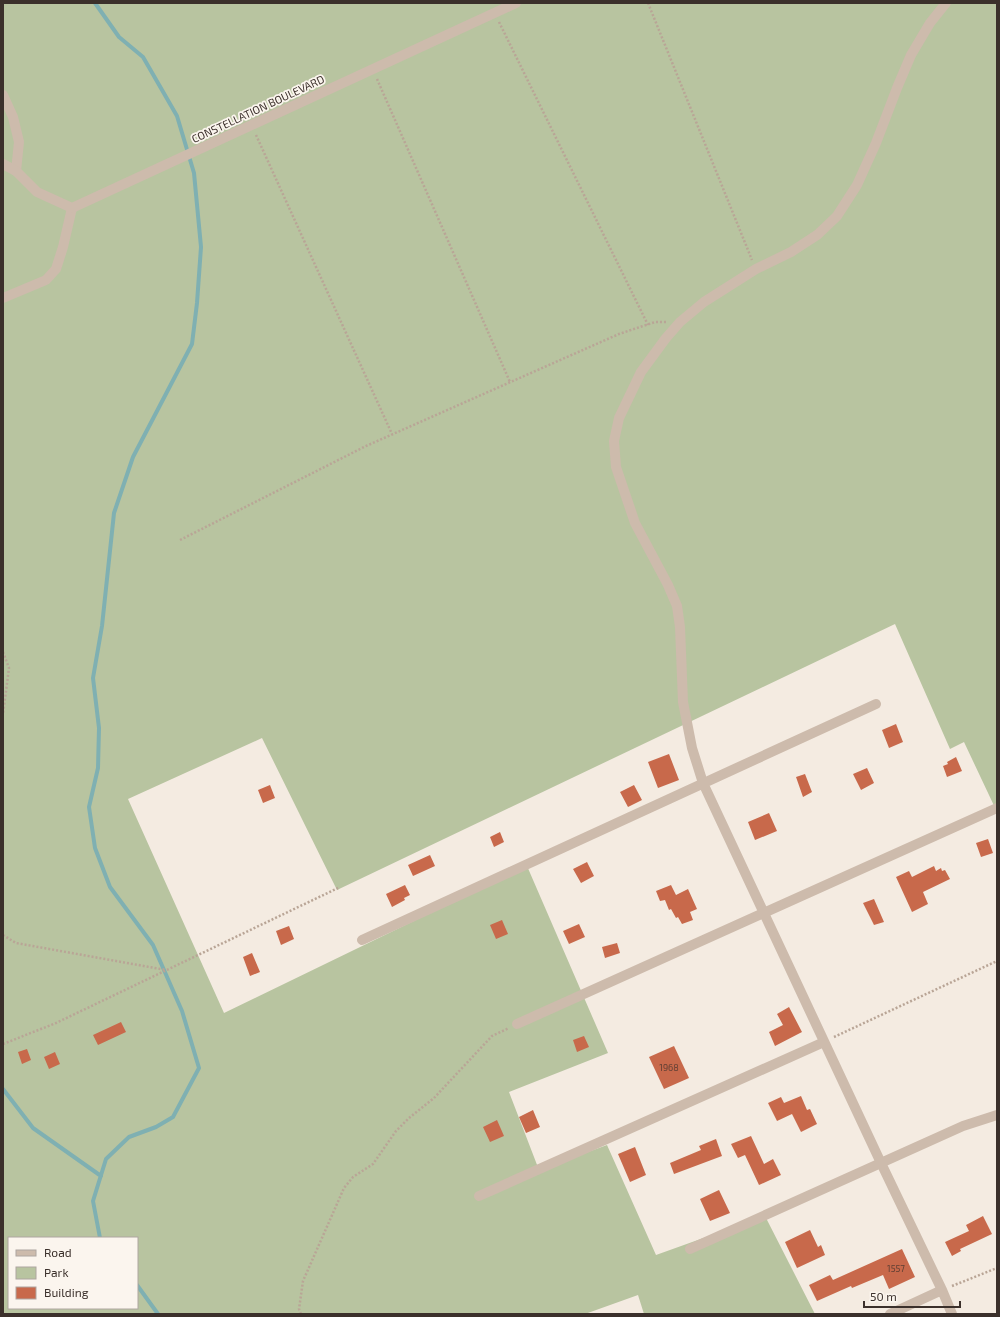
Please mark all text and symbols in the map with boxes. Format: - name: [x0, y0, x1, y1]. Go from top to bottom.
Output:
- street label: CONSTELLATION BOULEVARD: [189, 72, 326, 145]
- house number: 1968: [659, 1062, 679, 1073]
- legend: [8, 1237, 138, 1309]
- text: Road: [44, 1245, 72, 1259]
- house number: 1557: [887, 1263, 905, 1274]
- text: Park: [44, 1265, 69, 1279]
- scale bar: [864, 1283, 960, 1309]
- text: Building: [44, 1285, 89, 1299]
- text: 50 m: [870, 1289, 897, 1303]

